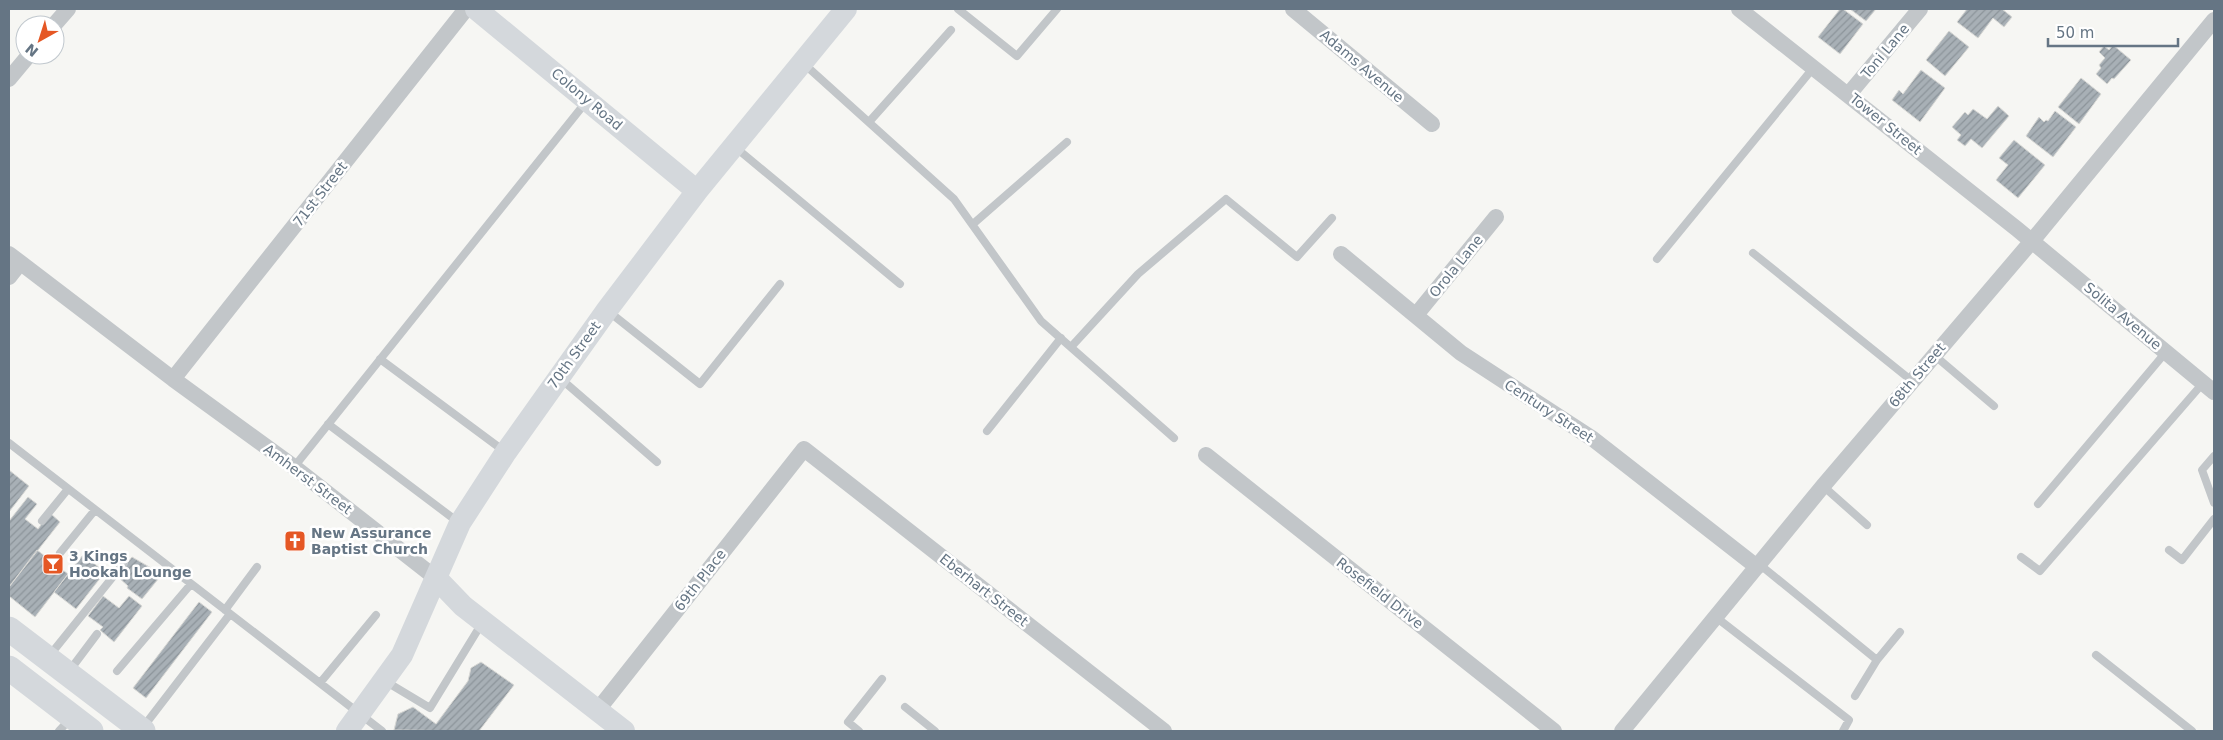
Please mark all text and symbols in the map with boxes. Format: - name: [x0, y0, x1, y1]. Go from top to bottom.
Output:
- north arrow: [15, 15, 65, 65]
- scale bar: [2048, 15, 2178, 47]
- street label: Toni Lane: [1857, 21, 1912, 82]
- text: 50 m: [2056, 24, 2094, 42]
- street label: Adams Avenue: [1317, 26, 1407, 106]
- text: N: [22, 40, 41, 60]
- street label: Colony Road: [548, 65, 626, 133]
- street label: Tower Street: [1846, 90, 1925, 158]
- street label: 71st Street: [290, 158, 351, 229]
- street label: Orola Lane: [1426, 232, 1486, 300]
- street label: Solita Avenue: [2081, 279, 2165, 353]
- street label: 70th Street: [544, 318, 604, 392]
- street label: 68th Street: [1885, 339, 1949, 410]
- street label: Century Street: [1502, 376, 1597, 446]
- street label: Amherst Street: [261, 441, 356, 518]
- place label: New Assurance Baptist Church: [311, 525, 432, 557]
- church icon: New Assurance Baptist Church: [283, 529, 307, 553]
- street label: 69th Place: [671, 546, 729, 614]
- place label: 3 Kings Hookah Lounge: [69, 548, 192, 580]
- street label: Eberhart Street: [937, 551, 1032, 630]
- bar icon: 3 Kings Hookah Lounge: [41, 552, 65, 576]
- street label: Rosefield Drive: [1333, 554, 1427, 632]

